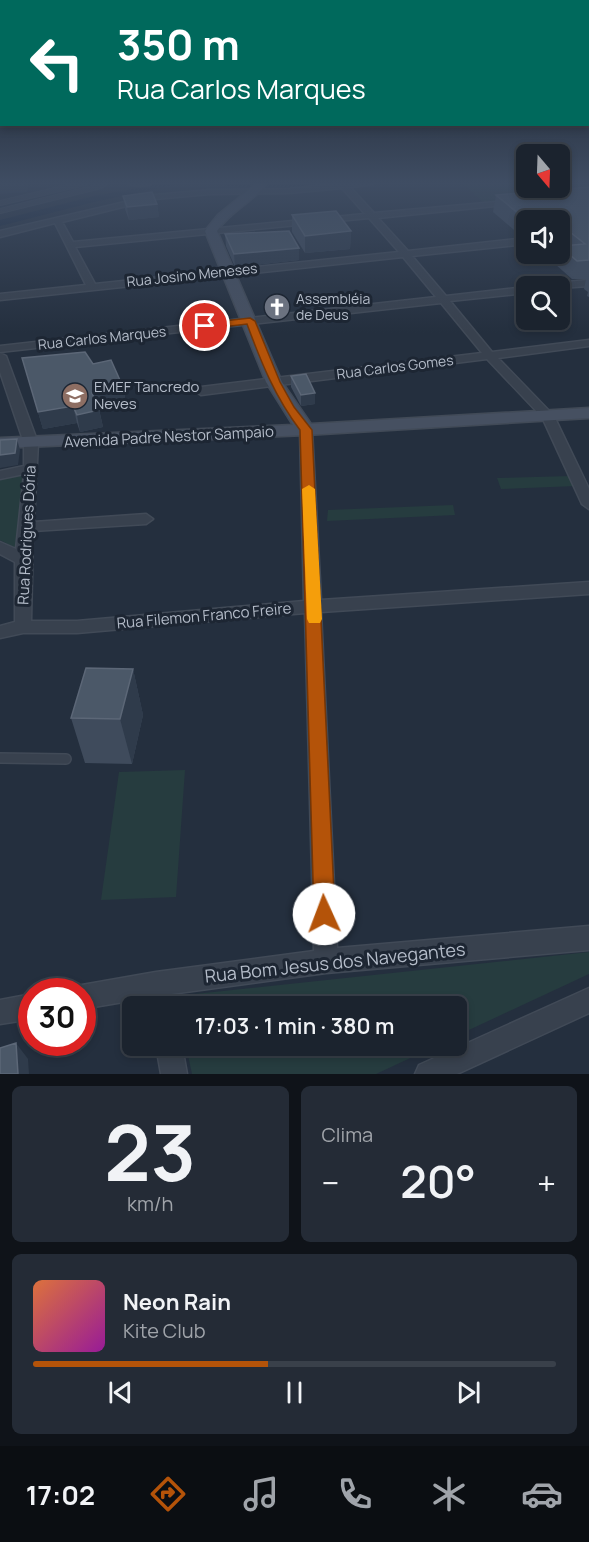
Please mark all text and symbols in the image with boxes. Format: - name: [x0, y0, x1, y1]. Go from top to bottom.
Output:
- text: 350 m: [117, 15, 240, 73]
- icon: left: [18, 24, 96, 102]
- text: Rua Carlos Marques: [117, 70, 366, 107]
- north arrow: [516, 144, 570, 198]
- map controls: [516, 144, 570, 330]
- button: sound: [516, 210, 570, 264]
- street label: Rua Josino Meneses: [126, 258, 258, 291]
- button: search: [516, 276, 570, 330]
- place label: Assembléia de Deus: [296, 289, 370, 324]
- church icon: Assembléia de Deus: [262, 292, 292, 322]
- pin: [179, 300, 230, 351]
- icon: arrive: [188, 309, 221, 342]
- street label: Rua Carlos Marques: [37, 321, 167, 354]
- street label: Rua Carlos Gomes: [335, 350, 455, 383]
- place label: EMEF Tancredo Neves: [94, 376, 200, 414]
- school or university icon: EMEF Tancredo Neves: [60, 381, 90, 411]
- street label: Avenida Padre Nestor Sampaio: [63, 421, 275, 452]
- street label: Rua Rodrigues Dória: [12, 465, 41, 605]
- street label: Rua Filemon Franco Freire: [116, 597, 292, 634]
- position arrow: [292, 882, 356, 946]
- street label: Rua Bom Jesus dos Navegantes: [203, 936, 466, 988]
- speed limit sign: 30: [18, 978, 96, 1056]
- text: 17:03 · 1 min · 380 m: [195, 1011, 394, 1041]
- text: 23: [104, 1098, 196, 1204]
- text: Clima: [322, 1121, 373, 1148]
- text: 20°: [400, 1150, 476, 1212]
- text: −: [322, 1160, 339, 1205]
- text: +: [537, 1160, 556, 1205]
- text: km/h: [127, 1190, 174, 1217]
- text: Neon Rain: [123, 1287, 231, 1317]
- text: Kite Club: [123, 1317, 206, 1344]
- icon: previous: [104, 1376, 137, 1409]
- icon: pause: [278, 1376, 311, 1409]
- icon: next: [452, 1376, 485, 1409]
- icon: directions: [147, 1473, 189, 1515]
- icon: music: [240, 1473, 282, 1515]
- icon: phone: [334, 1473, 376, 1515]
- icon: climate: [428, 1473, 470, 1515]
- icon: car: [521, 1473, 563, 1515]
- text: 17:02: [26, 1476, 95, 1513]

